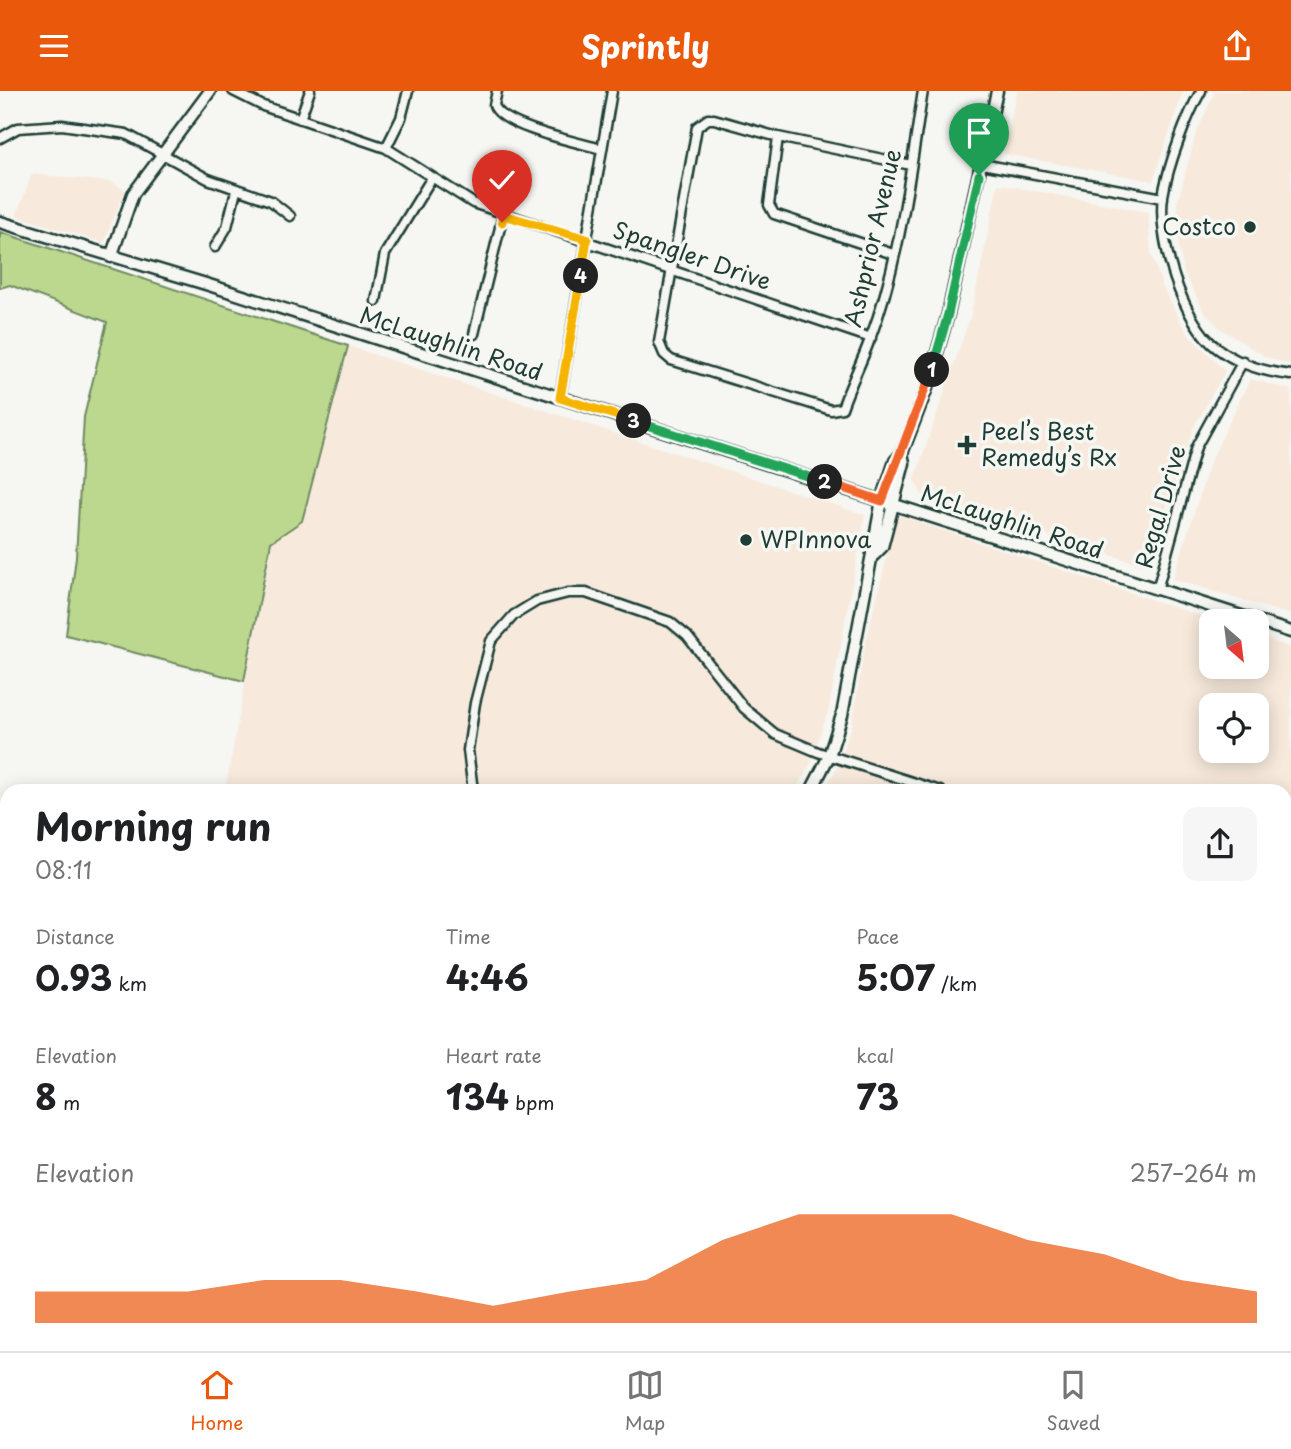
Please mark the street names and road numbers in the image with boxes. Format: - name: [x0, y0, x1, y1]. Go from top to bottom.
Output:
- street label: Ashprior Avenue: [834, 145, 909, 330]
- street label: Spangler Drive: [609, 211, 776, 298]
- street label: McLaughlin Road: [355, 296, 547, 389]
- street label: Regal Drive: [1125, 441, 1194, 572]
- street label: McLaughlin Road: [916, 474, 1108, 567]

